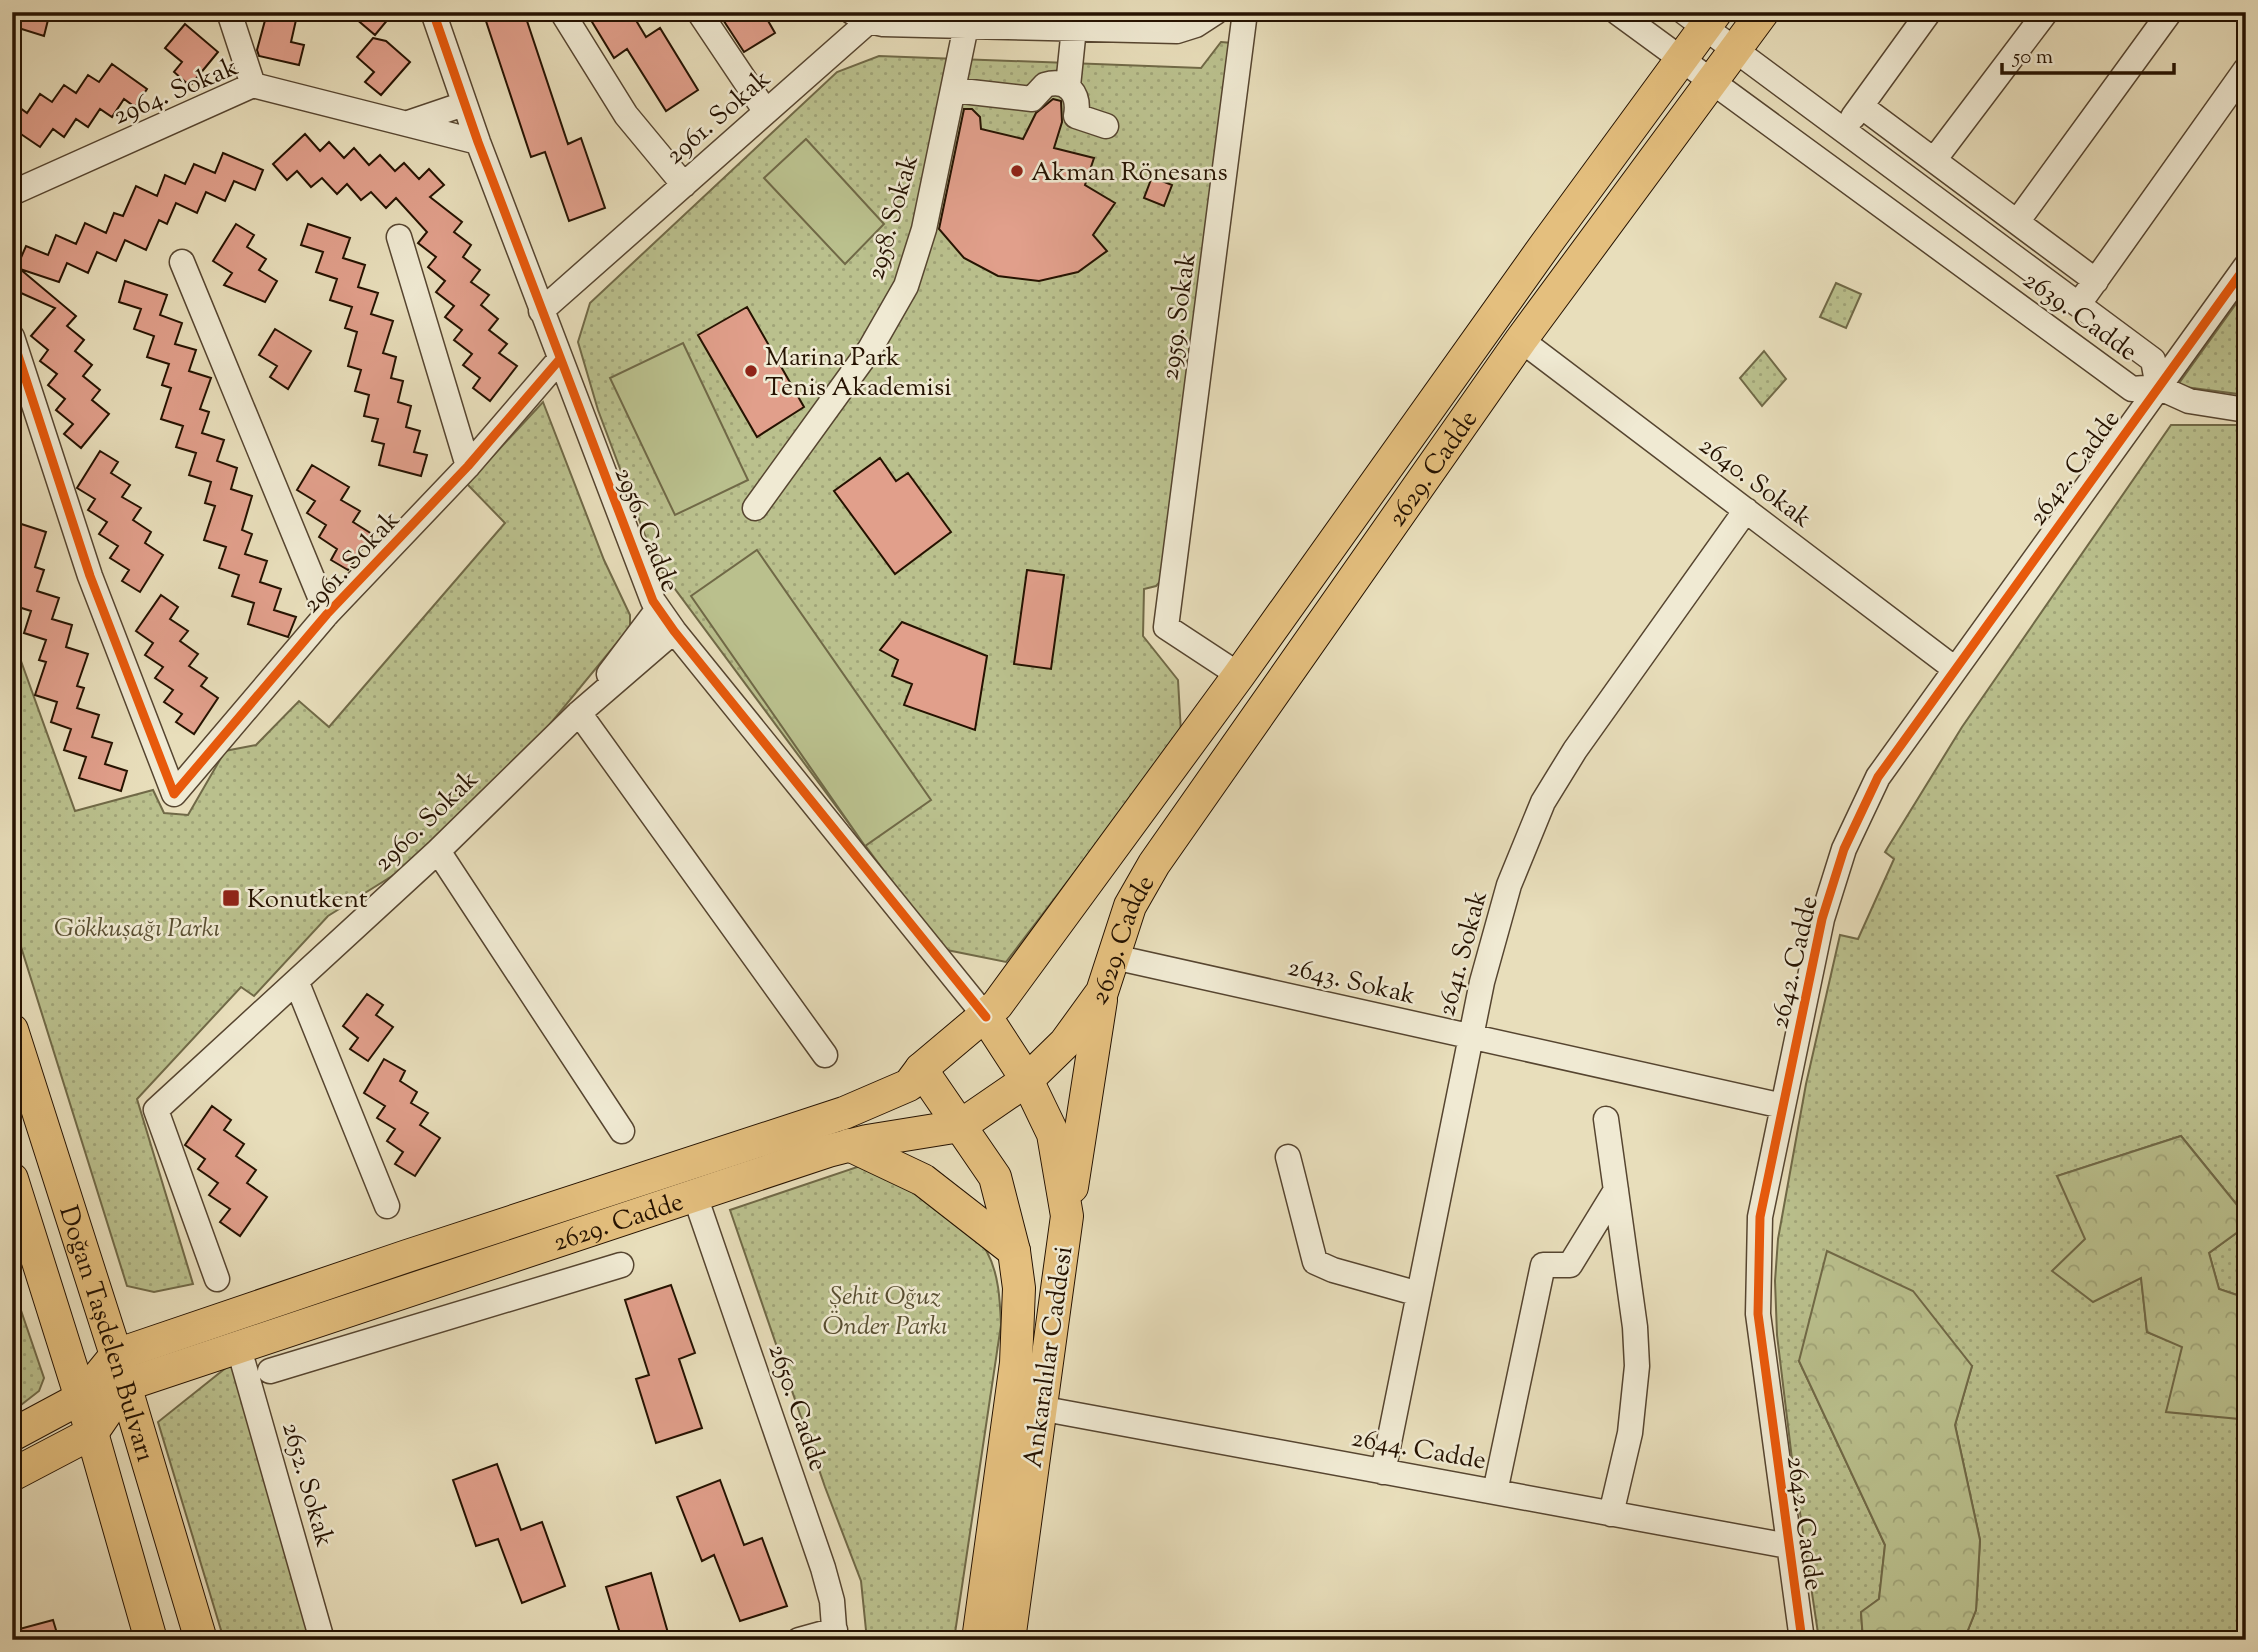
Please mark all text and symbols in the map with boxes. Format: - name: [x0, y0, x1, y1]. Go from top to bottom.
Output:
- scale bar: [2002, 32, 2174, 76]
- text: 50 m: [2012, 43, 2053, 73]
- street label: 2964. Sokak: [108, 49, 244, 135]
- street label: 2961. Sokak: [658, 62, 779, 174]
- street label: 2958. Sokak: [858, 151, 929, 285]
- place label: Akman Rönesans: [1031, 155, 1228, 192]
- marker: Akman Rönesans: [1009, 163, 1025, 179]
- street label: 2959. Sokak: [1152, 250, 1207, 383]
- street label: 2639. Cadde: [2015, 263, 2144, 371]
- place label: Marina Park Tenis Akademisi: [765, 340, 952, 407]
- marker: Marina Park Tenis Akademisi: [743, 363, 759, 379]
- street label: 2629. Cadde: [1380, 403, 1488, 535]
- street label: 2642. Cadde: [2020, 403, 2130, 534]
- street label: 2640. Sokak: [1690, 428, 1819, 538]
- street label: 2956. Cadde: [604, 462, 687, 598]
- street label: 2961. Sokak: [295, 503, 409, 622]
- street label: 2960. Sokak: [366, 762, 487, 881]
- street label: 2629. Cadde: [1083, 869, 1165, 1013]
- place label: Konutkent: [247, 882, 368, 919]
- street label: 2641. Sokak: [1429, 887, 1498, 1021]
- marker: Konutkent: [221, 888, 241, 908]
- street label: 2642. Cadde: [1762, 893, 1829, 1033]
- park label: Gökkuşağı Parkı: [54, 911, 220, 948]
- street label: 2643. Sokak: [1284, 950, 1419, 1015]
- street label: 2629. Cadde: [549, 1184, 688, 1262]
- street label: Doğan Taşdelen Bulvarı: [48, 1201, 163, 1466]
- street label: Ankaralılar Caddesi: [1016, 1244, 1083, 1471]
- park label: Şehit Oğuz Önder Parkı: [822, 1279, 948, 1346]
- street label: 2650. Cadde: [758, 1339, 836, 1476]
- street label: 2652. Sokak: [271, 1418, 342, 1551]
- street label: 2644. Cadde: [1348, 1420, 1489, 1480]
- street label: 2642. Cadde: [1776, 1454, 1831, 1593]

